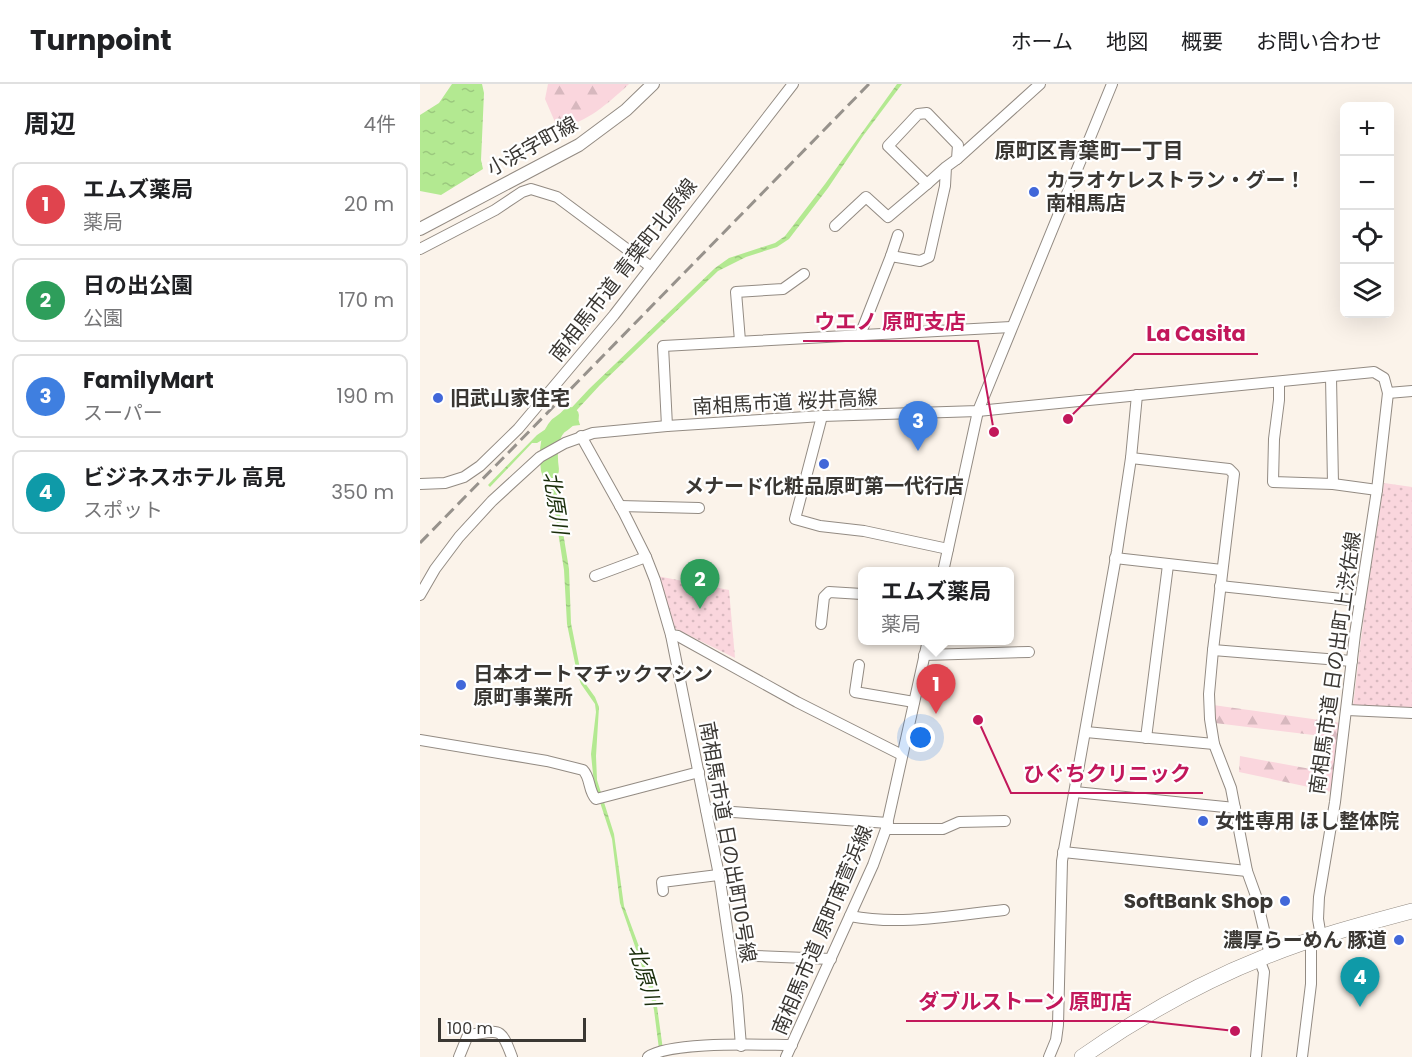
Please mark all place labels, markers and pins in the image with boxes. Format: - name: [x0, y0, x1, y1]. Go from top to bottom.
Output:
- place label: カラオケレストラン・グー！ 南相馬店: [1046, 166, 1306, 217]
- marker: カラオケレストラン・グー！ 南相馬店: [1027, 185, 1041, 199]
- callout: ウエノ 原町支店: [803, 302, 978, 341]
- callout: La Casita: [1134, 315, 1258, 354]
- place label: 旧武山家住宅: [450, 384, 570, 412]
- marker: 旧武山家住宅: [431, 391, 445, 405]
- pin: 3: [898, 402, 938, 451]
- marker: メナード化粧品原町第一代行店: [817, 457, 831, 471]
- place label: メナード化粧品原町第一代行店: [684, 472, 964, 500]
- pin: 2: [680, 560, 720, 609]
- place label: 日本オートマチックマシン 原町事業所: [473, 660, 713, 711]
- pin: 1: [916, 664, 956, 714]
- marker: 日本オートマチックマシン 原町事業所: [454, 678, 468, 692]
- callout: ひぐちクリニック: [1011, 754, 1203, 793]
- place label: 女性専用 ほし整体院: [1215, 807, 1399, 835]
- marker: 女性専用 ほし整体院: [1196, 814, 1210, 828]
- place label: SoftBank Shop: [1124, 887, 1273, 915]
- marker: SoftBank Shop: [1278, 894, 1292, 908]
- place label: 濃厚らーめん 豚道: [1223, 926, 1387, 954]
- marker: 濃厚らーめん 豚道: [1392, 933, 1406, 947]
- pin: 4: [1340, 958, 1380, 1007]
- callout: ダブルストーン 原町店: [906, 982, 1144, 1021]

